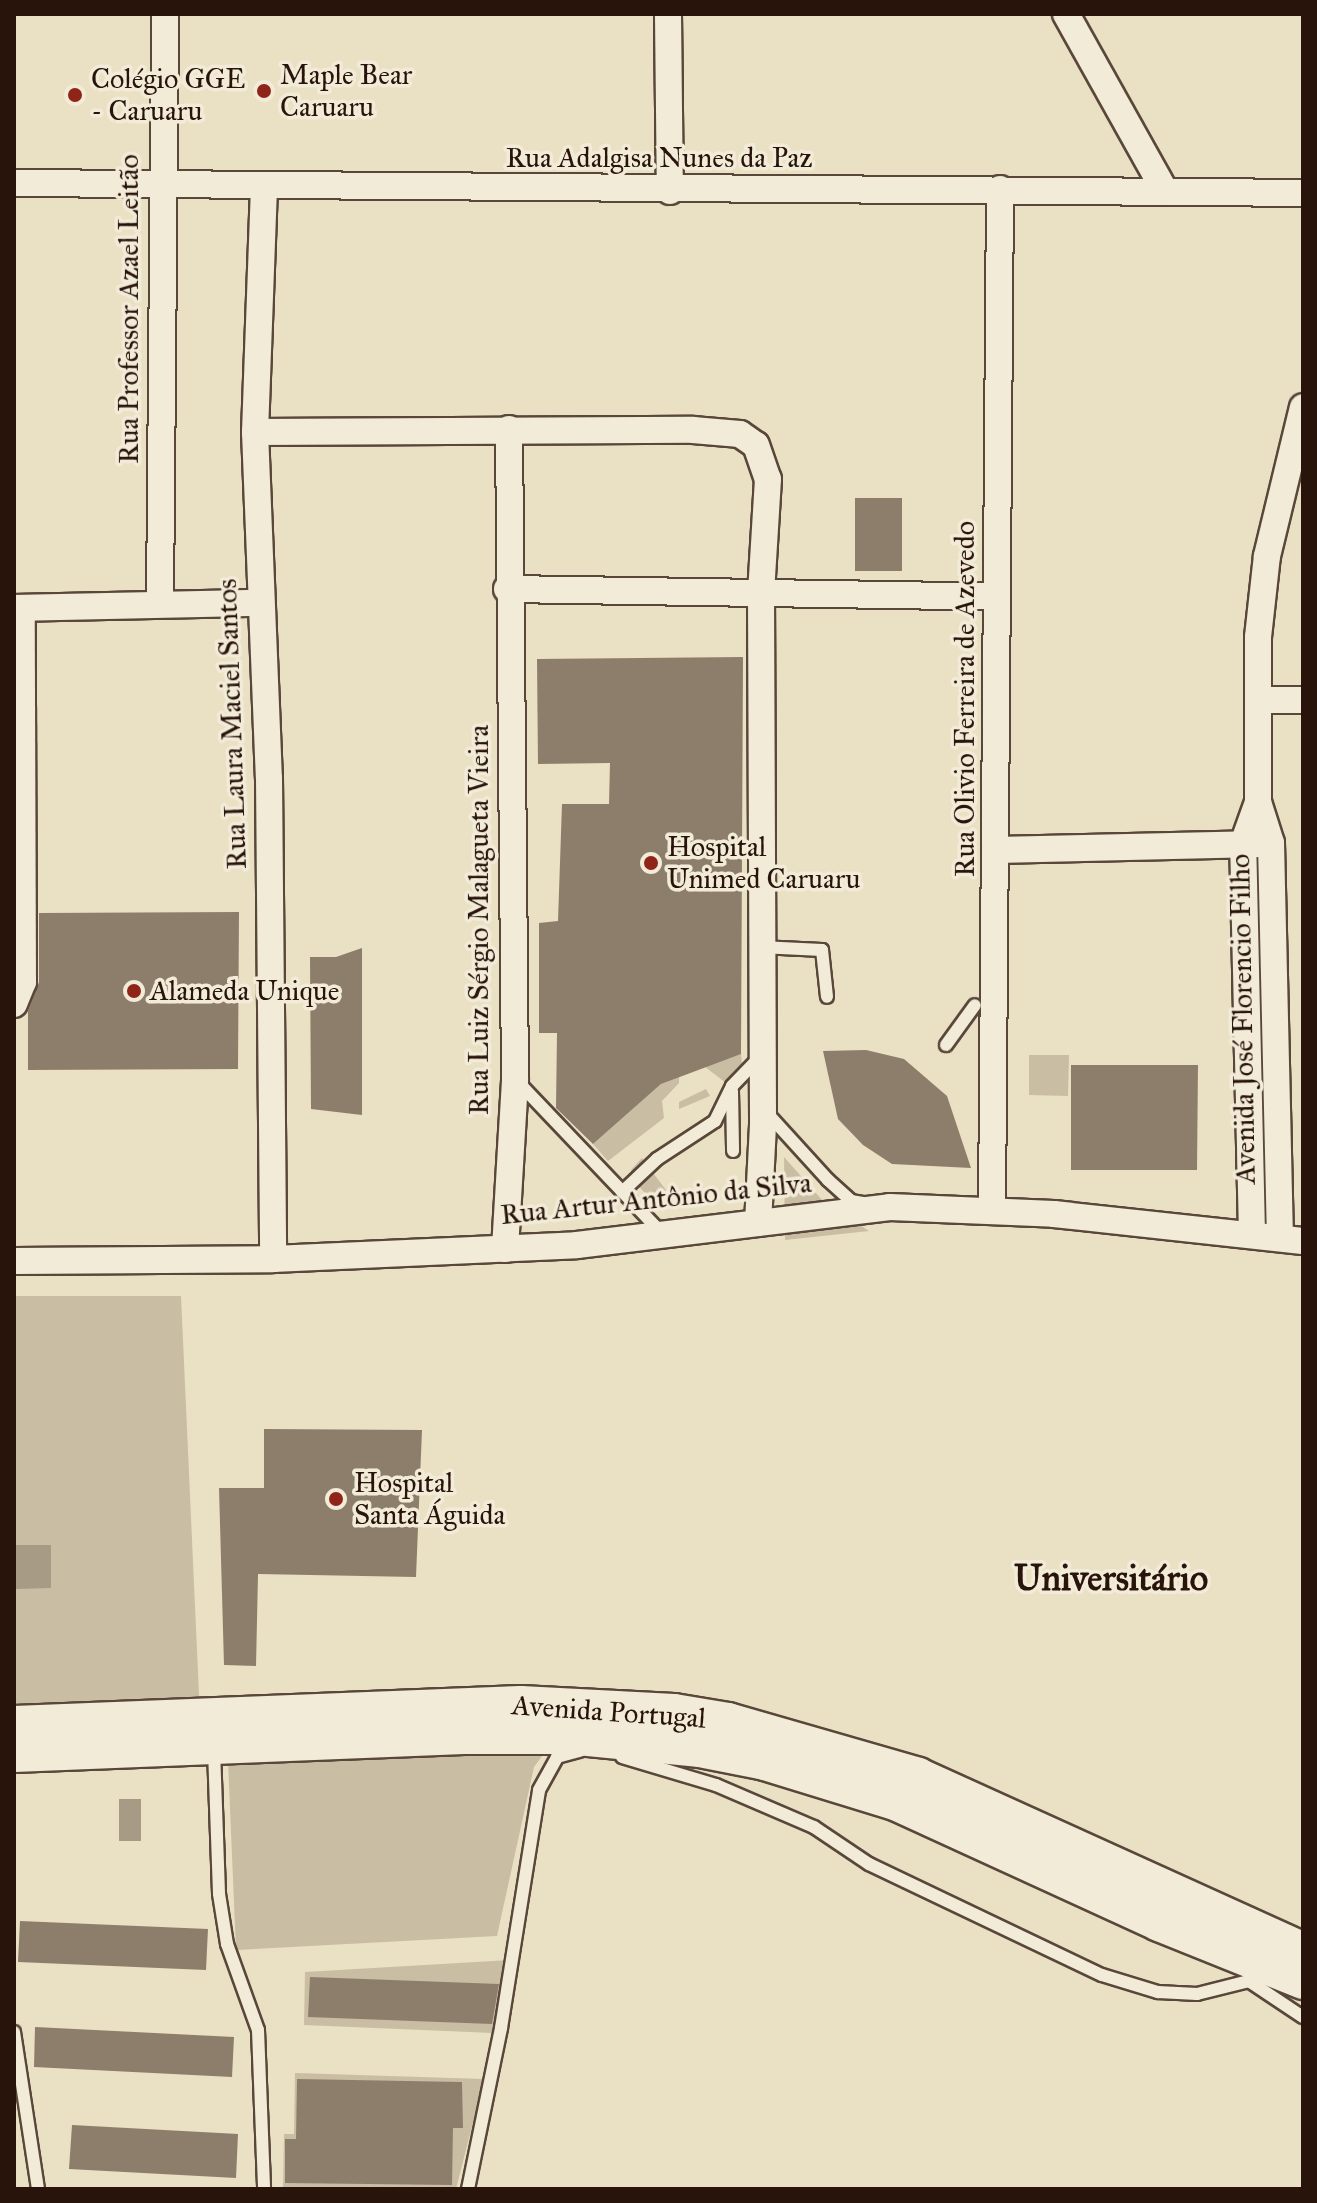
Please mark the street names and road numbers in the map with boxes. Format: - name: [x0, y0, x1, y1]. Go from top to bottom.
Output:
- street label: Rua Adalgisa Nunes da Paz: [506, 141, 812, 175]
- street label: Rua Professor Azael Leitão: [112, 154, 146, 464]
- street label: Rua Olivio Ferreira de Azevedo: [948, 521, 982, 877]
- street label: Rua Laura Maciel Santos: [210, 578, 254, 870]
- street label: Rua Luiz Sérgio Malagueta Vieira: [462, 725, 496, 1115]
- street label: Avenida José Florencio Filho: [1223, 854, 1263, 1184]
- street label: Rua Artur Antônio da Silva: [499, 1166, 813, 1232]
- street label: Avenida Portugal: [511, 1688, 707, 1736]

